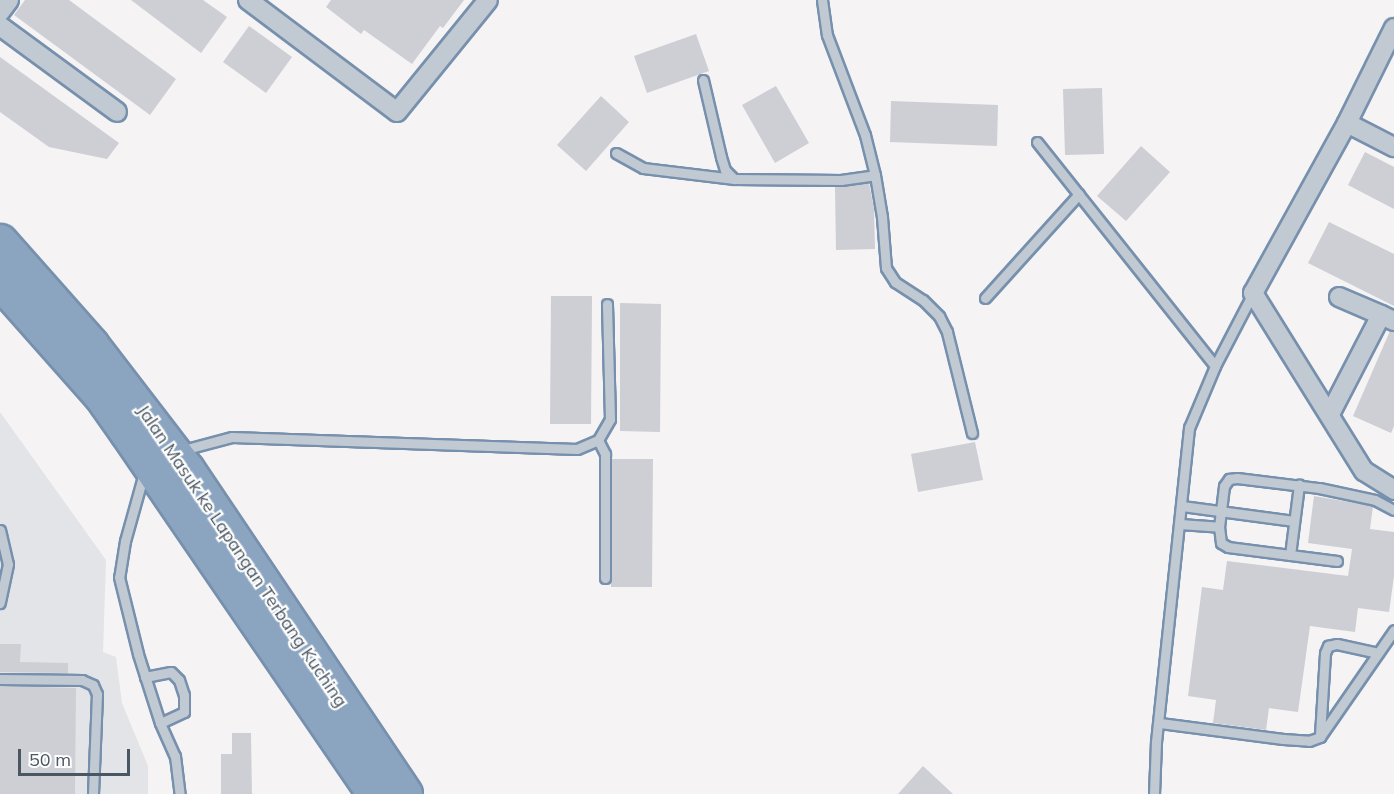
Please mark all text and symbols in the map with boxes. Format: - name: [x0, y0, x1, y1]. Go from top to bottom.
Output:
- street label: Jalan Masuk ke Lapangan Terbang Kuching: [132, 401, 352, 711]
- scale bar: [21, 737, 134, 775]
- text: 50 m: [29, 748, 71, 771]

